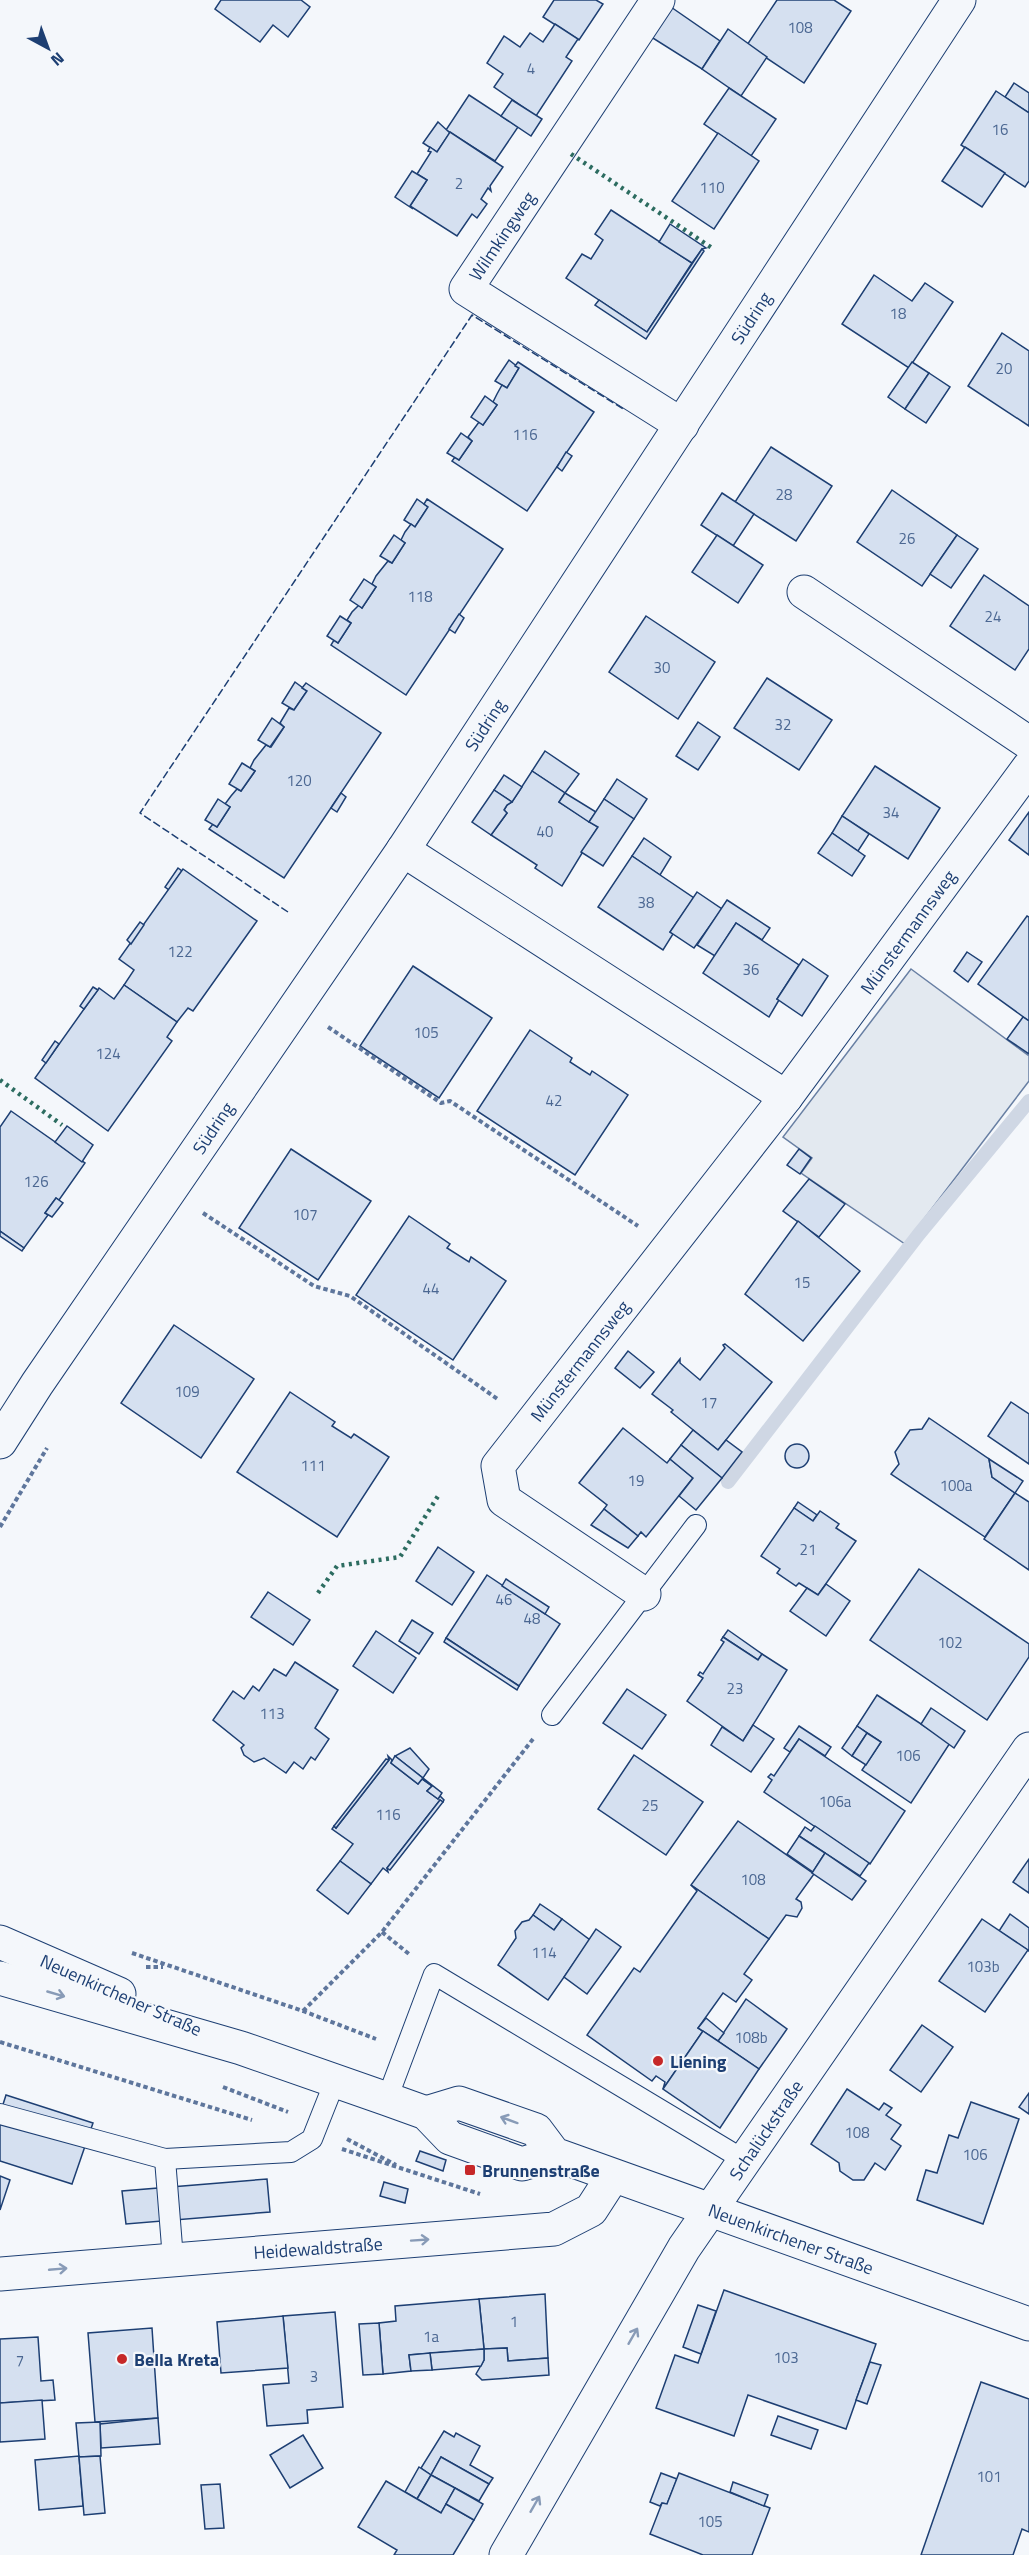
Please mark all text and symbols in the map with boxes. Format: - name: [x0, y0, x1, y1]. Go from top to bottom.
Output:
- house number: 108: [787, 16, 813, 39]
- north arrow: [18, 18, 78, 78]
- text: N: [46, 47, 70, 72]
- house number: 4: [527, 57, 535, 80]
- house number: 16: [992, 118, 1008, 141]
- house number: 2: [455, 172, 463, 195]
- house number: 110: [699, 176, 725, 199]
- street label: Wilmkingweg: [462, 186, 542, 286]
- street label: Südring: [724, 286, 778, 350]
- house number: 18: [890, 302, 906, 325]
- house number: 20: [996, 357, 1012, 380]
- house number: 116: [512, 423, 538, 446]
- house number: 28: [776, 483, 792, 506]
- house number: 26: [899, 527, 915, 550]
- house number: 118: [407, 585, 433, 608]
- house number: 24: [985, 605, 1001, 628]
- house number: 30: [654, 656, 670, 679]
- street label: Südring: [458, 693, 512, 757]
- house number: 32: [775, 713, 791, 736]
- house number: 120: [286, 769, 312, 792]
- house number: 34: [883, 801, 899, 824]
- house number: 40: [537, 820, 553, 843]
- street label: Münstermannsweg: [854, 864, 962, 1000]
- house number: 38: [638, 891, 654, 914]
- house number: 122: [167, 940, 193, 963]
- house number: 36: [743, 958, 759, 981]
- house number: 105: [413, 1021, 439, 1044]
- house number: 124: [95, 1042, 121, 1065]
- house number: 42: [546, 1089, 562, 1112]
- street label: Südring: [186, 1096, 240, 1160]
- house number: 126: [23, 1170, 49, 1193]
- house number: 107: [292, 1203, 318, 1226]
- house number: 15: [794, 1271, 810, 1294]
- house number: 44: [423, 1277, 439, 1300]
- street label: Münstermannsweg: [524, 1294, 636, 1428]
- house number: 109: [174, 1380, 200, 1403]
- house number: 17: [701, 1391, 717, 1414]
- house number: 111: [300, 1454, 326, 1477]
- house number: 19: [628, 1469, 644, 1492]
- house number: 100a: [940, 1474, 973, 1497]
- house number: 21: [800, 1538, 816, 1561]
- house number: 46: [496, 1588, 512, 1611]
- house number: 48: [524, 1607, 540, 1630]
- house number: 102: [937, 1631, 963, 1654]
- house number: 23: [727, 1677, 743, 1700]
- house number: 113: [259, 1702, 285, 1725]
- house number: 106: [895, 1744, 921, 1767]
- house number: 106a: [819, 1790, 852, 1813]
- house number: 25: [642, 1794, 658, 1817]
- house number: 116: [375, 1803, 401, 1826]
- house number: 108: [740, 1868, 766, 1891]
- house number: 114: [531, 1941, 557, 1964]
- street label: Neuenkirchener Straße: [36, 1947, 206, 2043]
- house number: 103b: [966, 1955, 1000, 1978]
- one-way arrow: [46, 1989, 65, 2000]
- house number: 108b: [734, 2026, 768, 2049]
- place label: Liening: [670, 2048, 727, 2075]
- marker: Liening: [651, 2054, 665, 2068]
- street label: Schalückstraße: [722, 2074, 810, 2186]
- one-way arrow: [501, 2113, 519, 2124]
- house number: 108: [844, 2121, 870, 2144]
- house number: 106: [962, 2143, 988, 2166]
- place label: Brunnenstraße: [482, 2157, 600, 2184]
- marker: Brunnenstraße: [463, 2163, 477, 2177]
- street label: Neuenkirchener Straße: [705, 2197, 877, 2281]
- street label: Heidewaldstraße: [253, 2230, 383, 2266]
- one-way arrow: [410, 2234, 430, 2245]
- one-way arrow: [48, 2263, 68, 2274]
- house number: 1: [510, 2310, 518, 2333]
- house number: 1a: [423, 2325, 439, 2348]
- one-way arrow: [627, 2328, 639, 2345]
- place label: Bella Kreta: [134, 2346, 219, 2373]
- house number: 103: [773, 2346, 799, 2369]
- house number: 7: [16, 2349, 24, 2372]
- marker: Bella Kreta: [115, 2352, 129, 2366]
- house number: 3: [310, 2365, 318, 2388]
- house number: 101: [976, 2465, 1002, 2488]
- one-way arrow: [529, 2496, 541, 2513]
- house number: 105: [697, 2510, 723, 2533]

